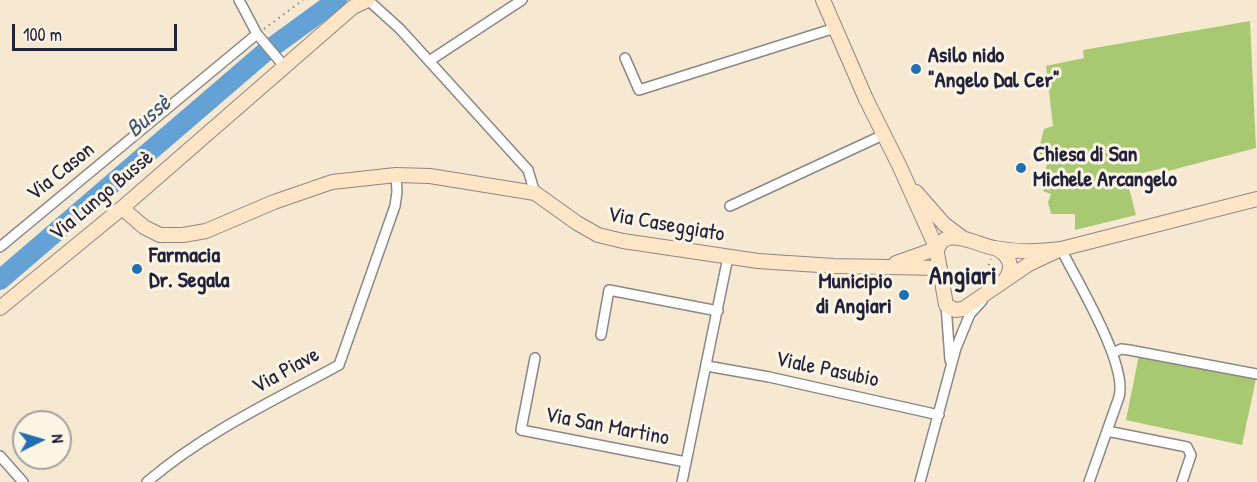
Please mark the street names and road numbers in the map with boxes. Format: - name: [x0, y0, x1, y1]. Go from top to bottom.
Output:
- street label: Via Cason: [22, 137, 100, 207]
- street label: Via Lungo Bussè: [45, 145, 159, 247]
- street label: Via Caseggiato: [605, 202, 727, 248]
- street label: Via Piave: [248, 342, 324, 400]
- street label: Viale Pasubio: [773, 346, 881, 394]
- street label: Via San Martino: [543, 402, 671, 452]

